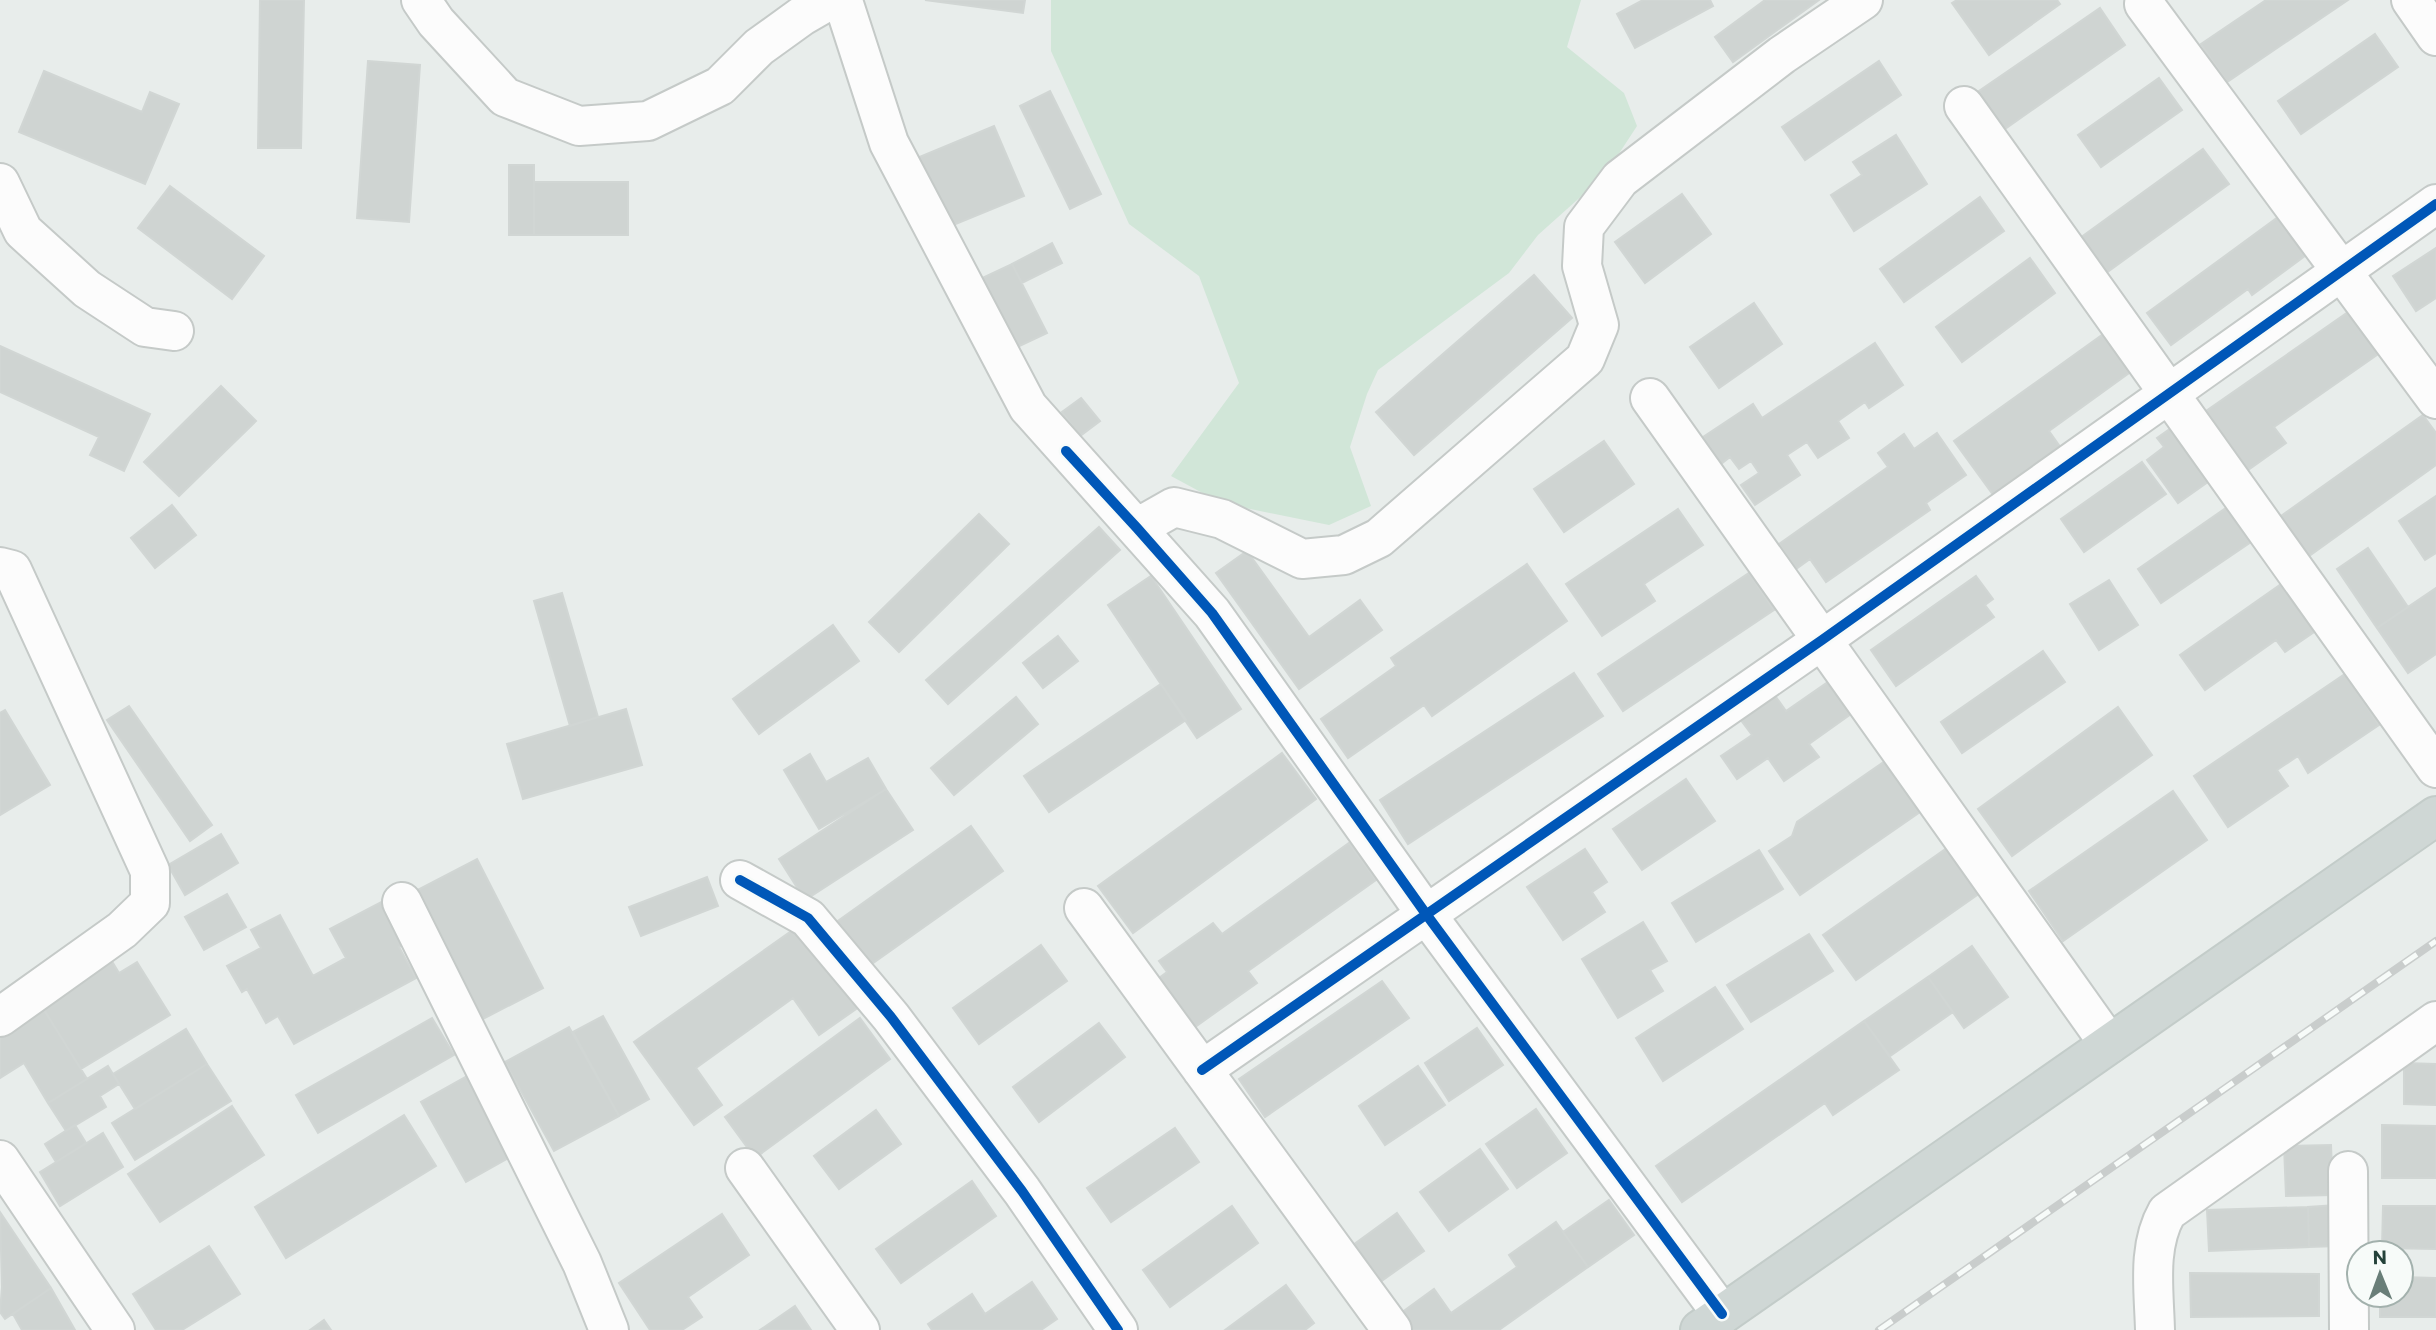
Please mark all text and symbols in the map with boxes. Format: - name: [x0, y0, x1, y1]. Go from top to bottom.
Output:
- north arrow: [2345, 1239, 2415, 1309]
- text: N: [2372, 1245, 2387, 1268]

